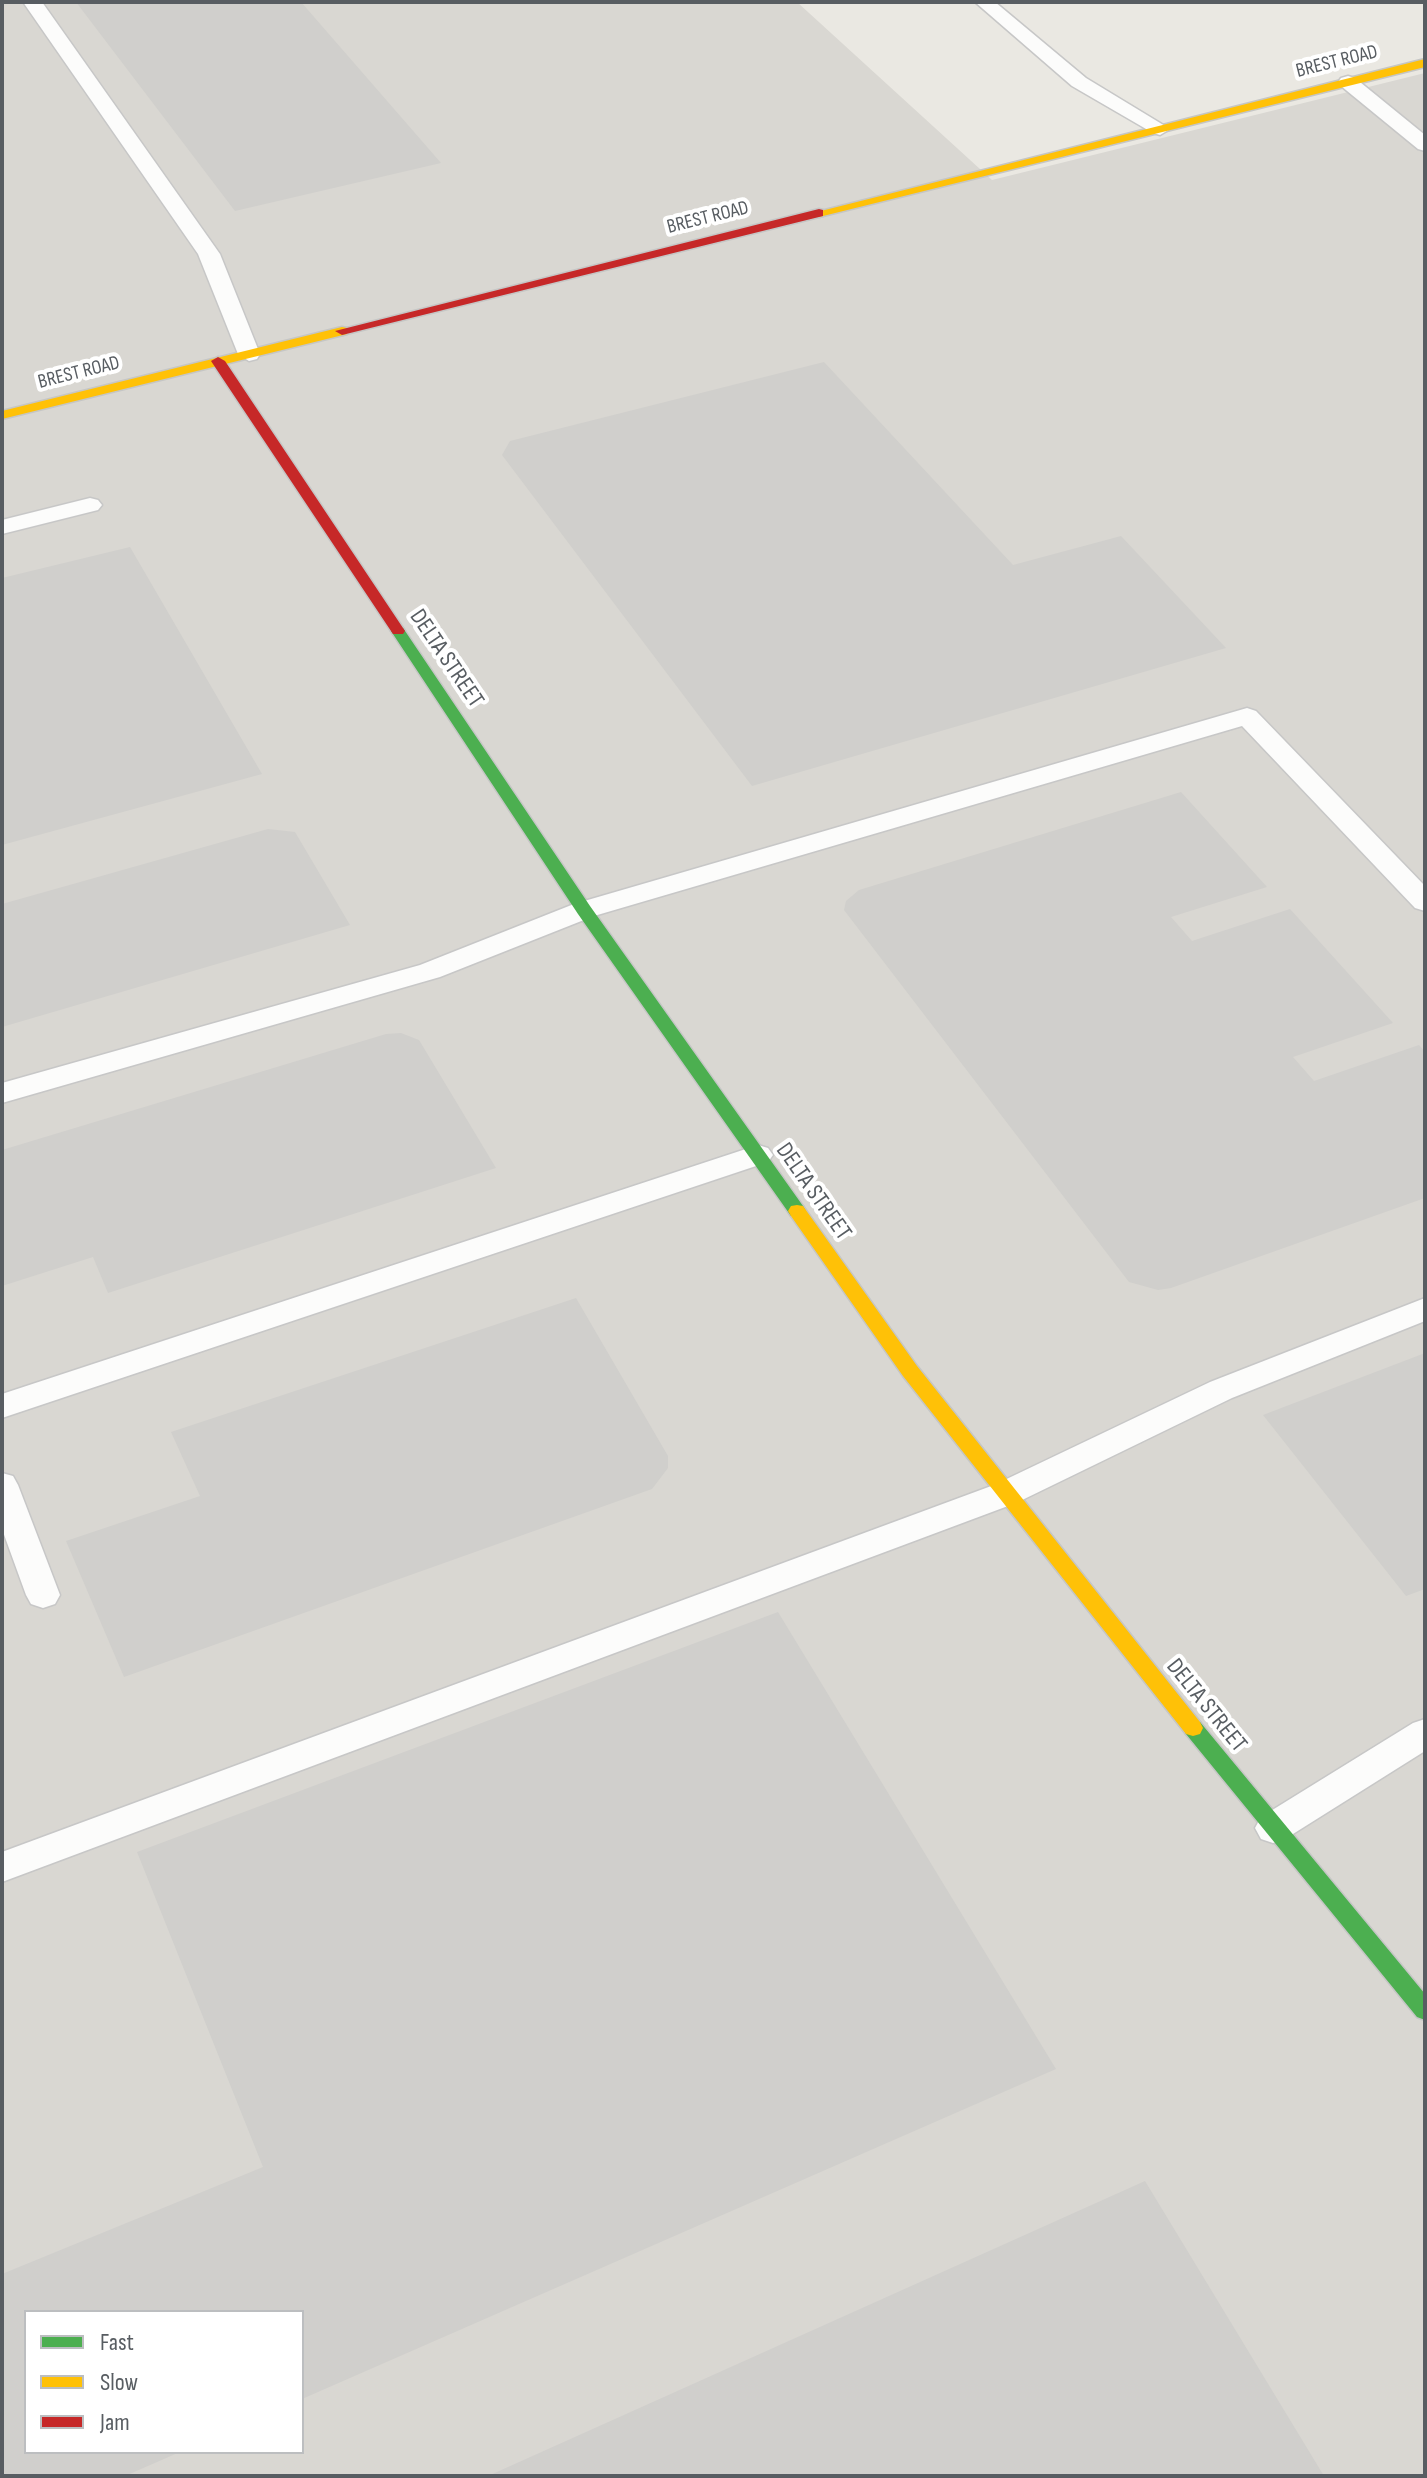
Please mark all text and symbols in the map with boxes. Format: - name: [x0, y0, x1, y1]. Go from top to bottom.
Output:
- street label: BREST ROAD: [1294, 40, 1380, 84]
- street label: BREST ROAD: [665, 196, 751, 240]
- street label: BREST ROAD: [36, 351, 122, 395]
- street label: DELTA STREET: [403, 604, 489, 714]
- street label: DELTA STREET: [769, 1138, 857, 1246]
- street label: DELTA STREET: [1159, 1653, 1253, 1759]
- legend: [24, 2310, 304, 2454]
- text: Fast: [100, 2328, 134, 2357]
- text: Slow: [100, 2368, 138, 2397]
- text: Jam: [100, 2408, 130, 2437]

